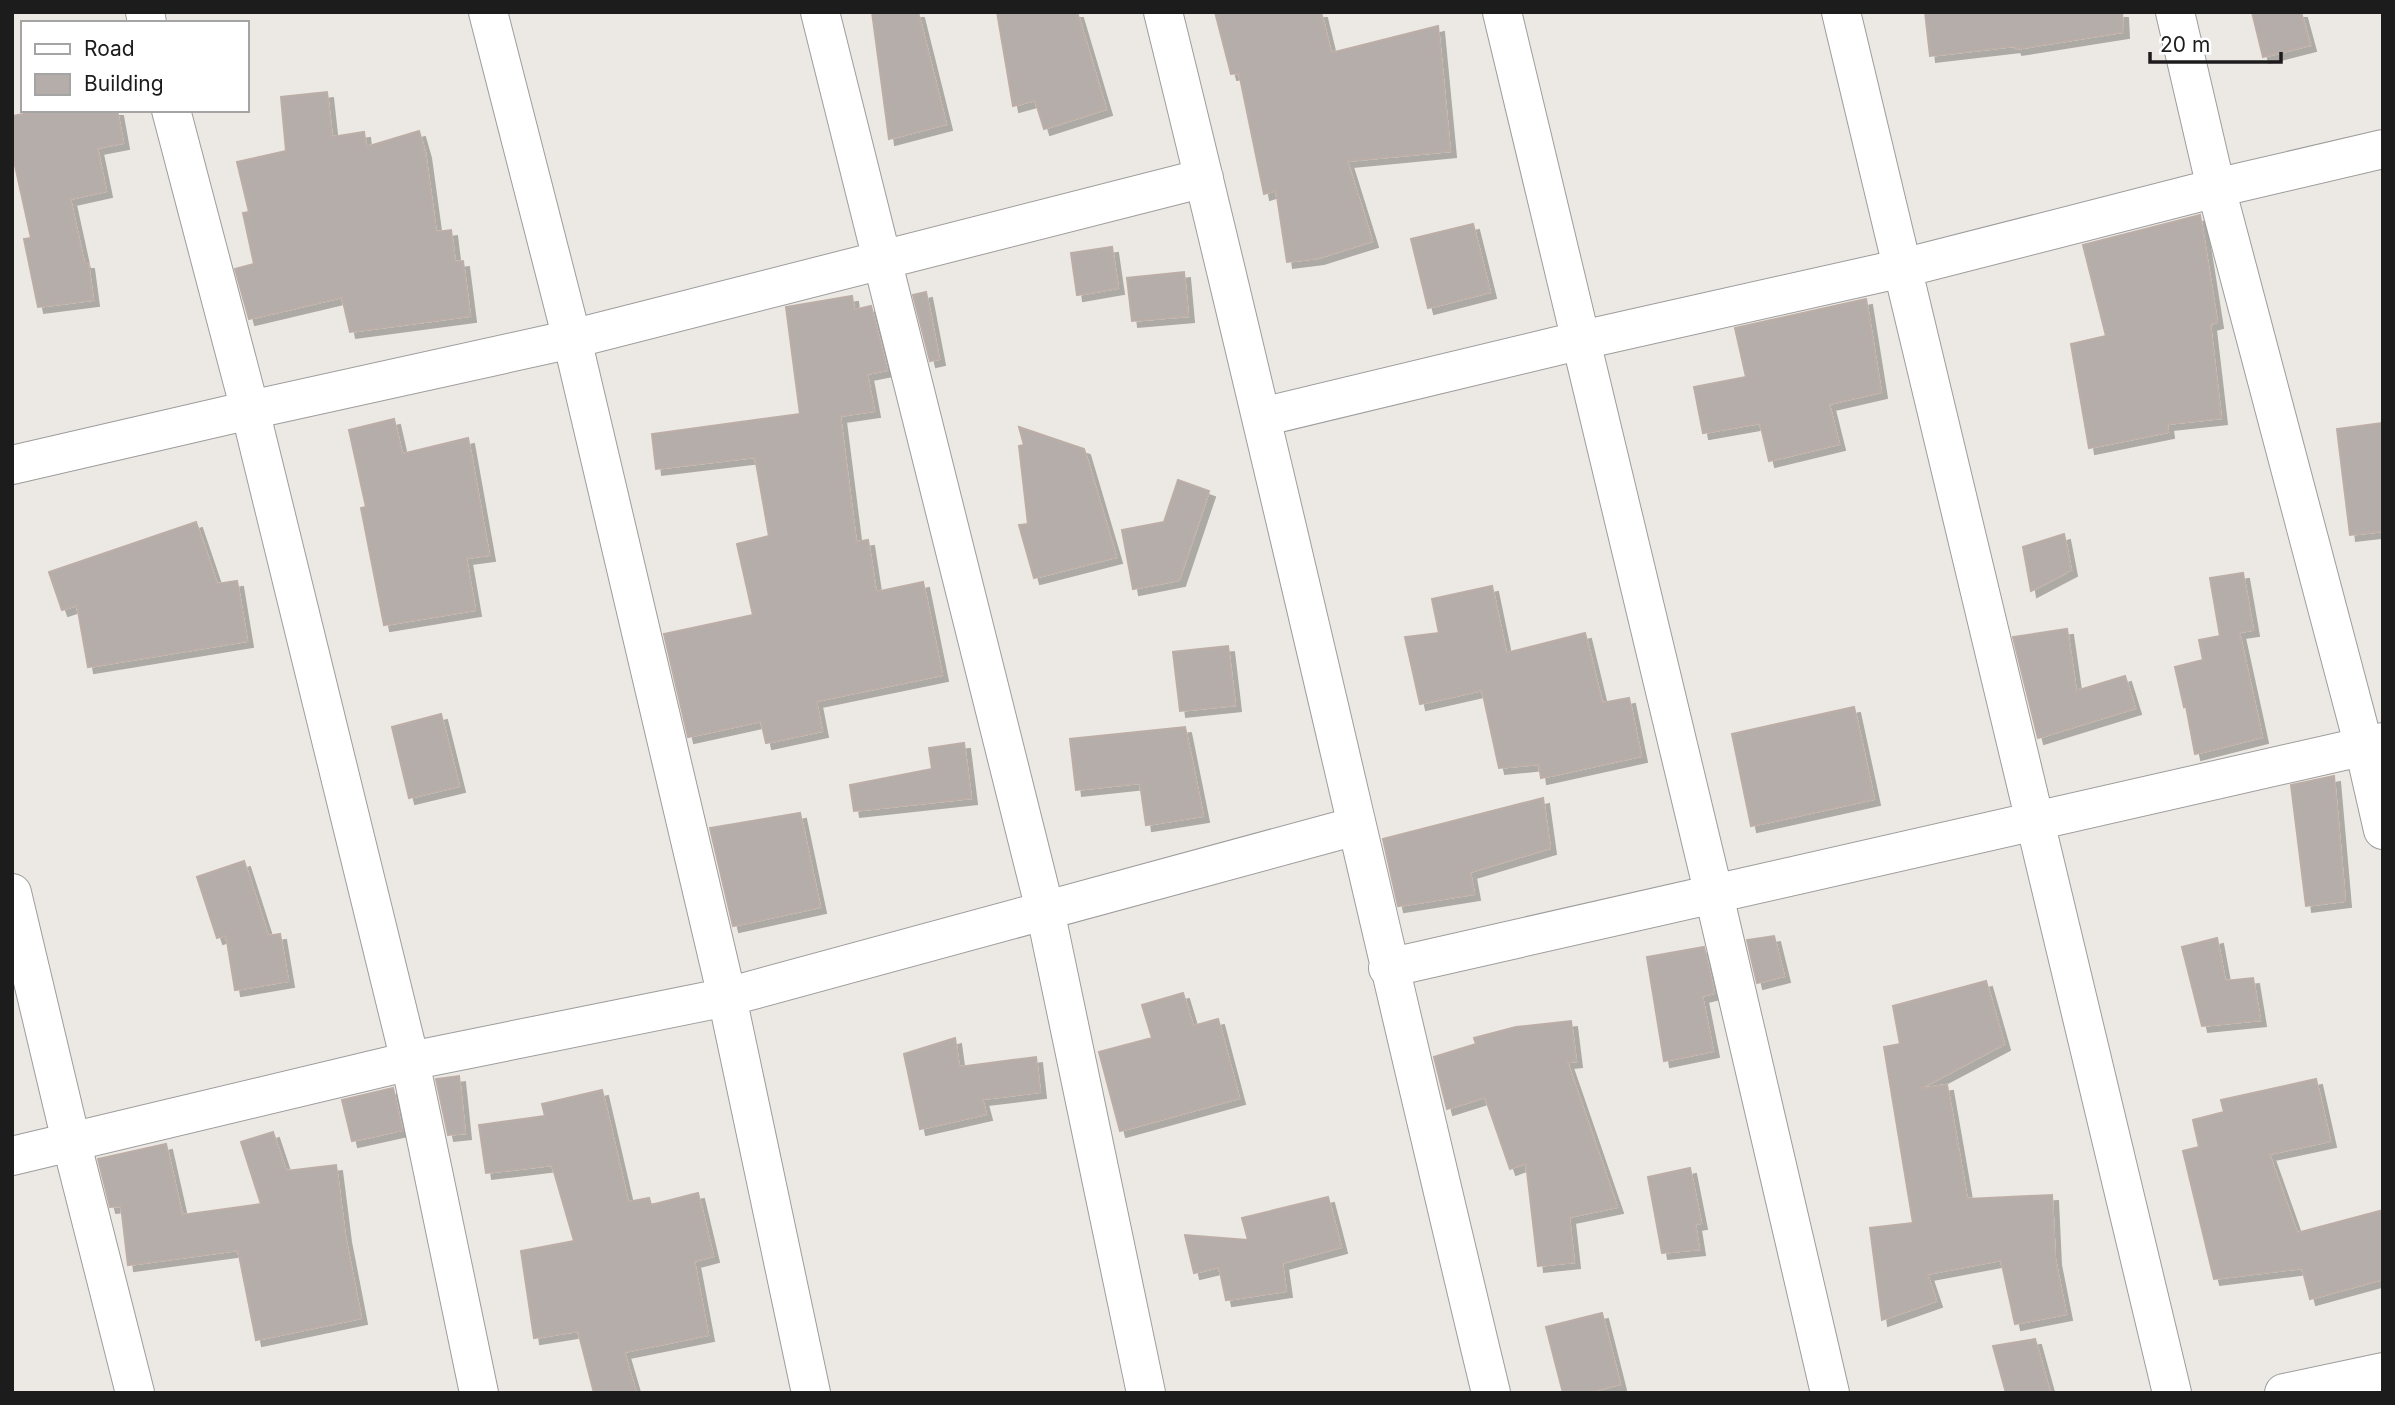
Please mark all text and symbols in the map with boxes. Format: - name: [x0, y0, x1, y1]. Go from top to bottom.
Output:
- legend: [21, 21, 248, 112]
- scale bar: [2150, 21, 2281, 65]
- text: 20 m: [2160, 32, 2210, 57]
- text: Road: [84, 36, 135, 61]
- text: Building: [84, 71, 164, 96]

